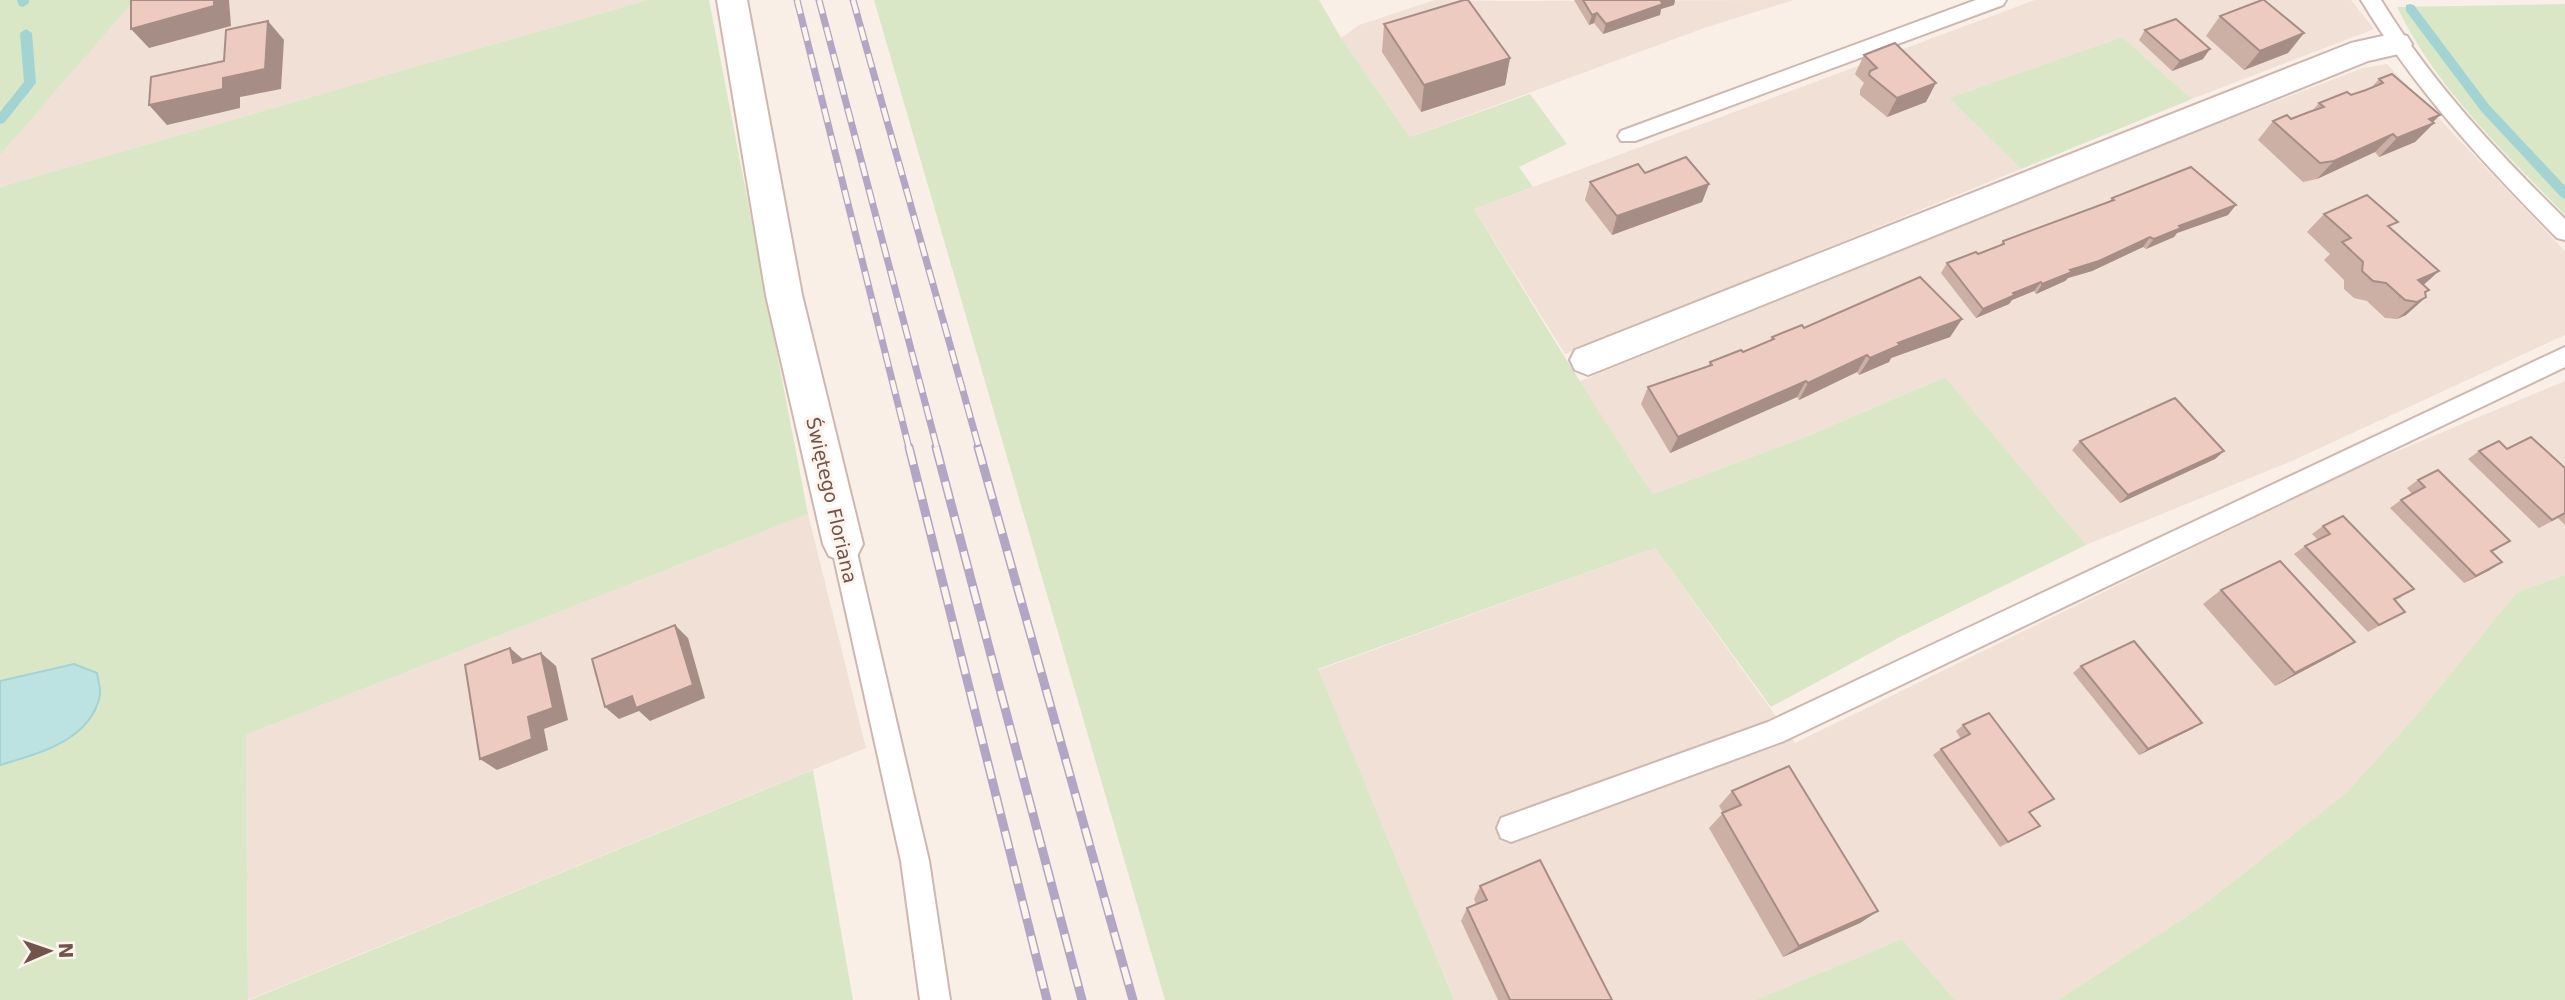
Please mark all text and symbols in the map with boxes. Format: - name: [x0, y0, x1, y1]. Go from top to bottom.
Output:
- street label: Świętego Floriana: [802, 415, 863, 585]
- north arrow: [14, 916, 84, 986]
- text: N: [55, 942, 77, 959]

